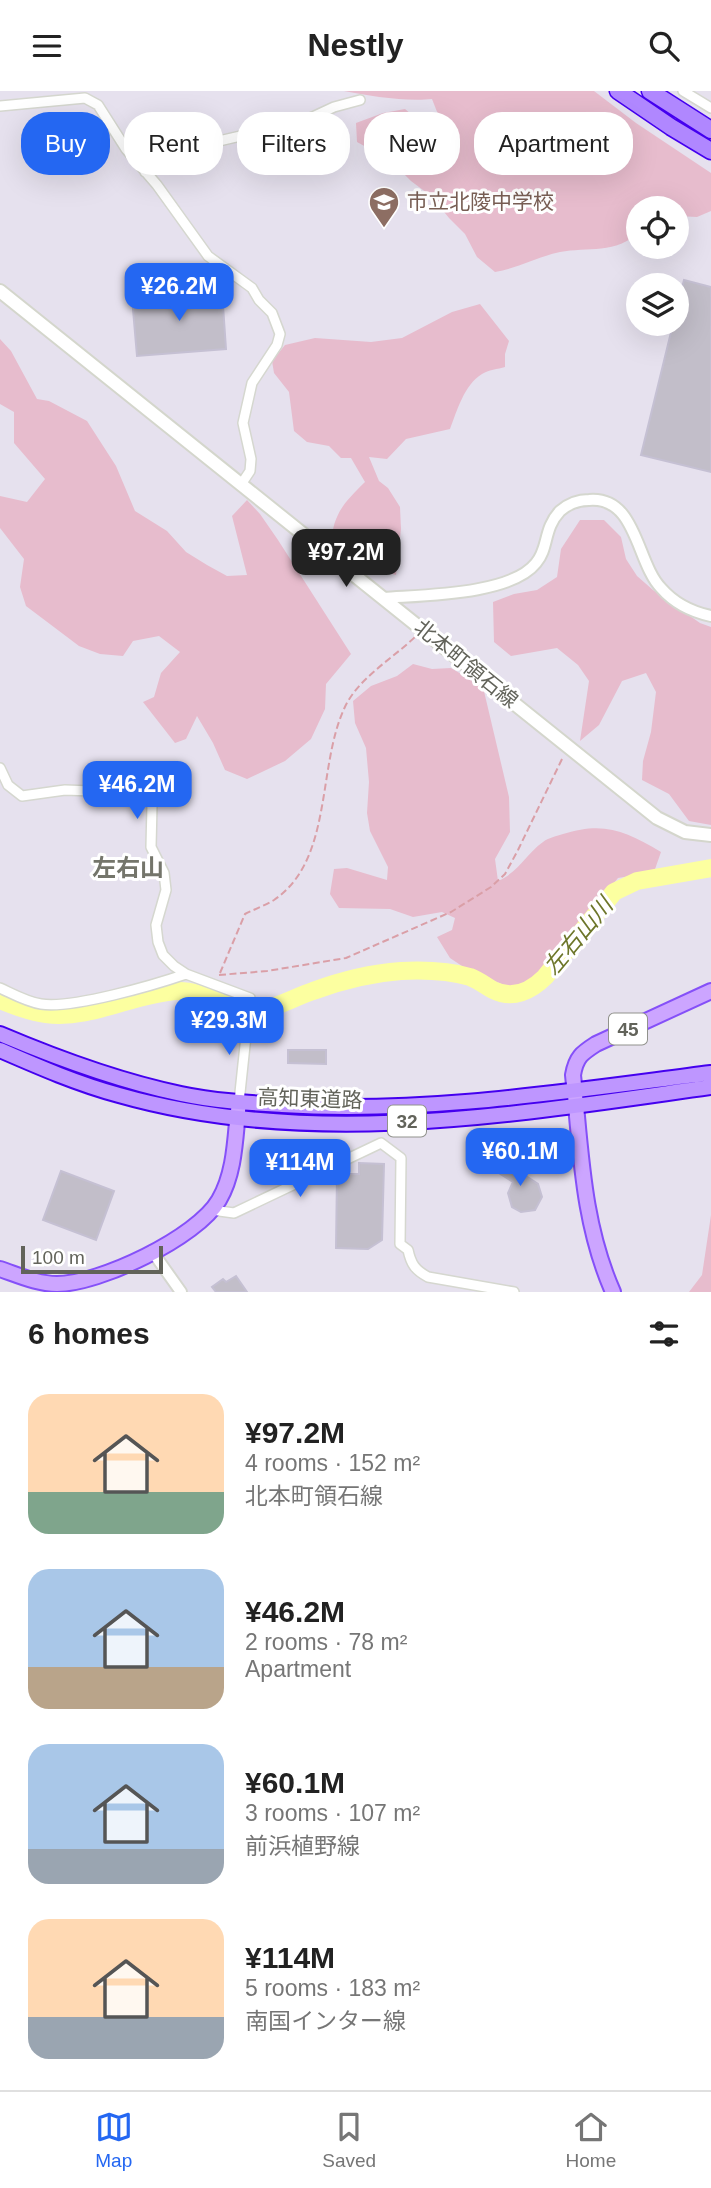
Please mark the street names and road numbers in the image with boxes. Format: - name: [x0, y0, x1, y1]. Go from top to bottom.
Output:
- street label: 北本町領石線: [410, 615, 523, 712]
- road number: 45: [609, 1013, 647, 1045]
- street label: 高知東道路: [257, 1085, 363, 1112]
- road number: 32: [388, 1105, 426, 1137]

